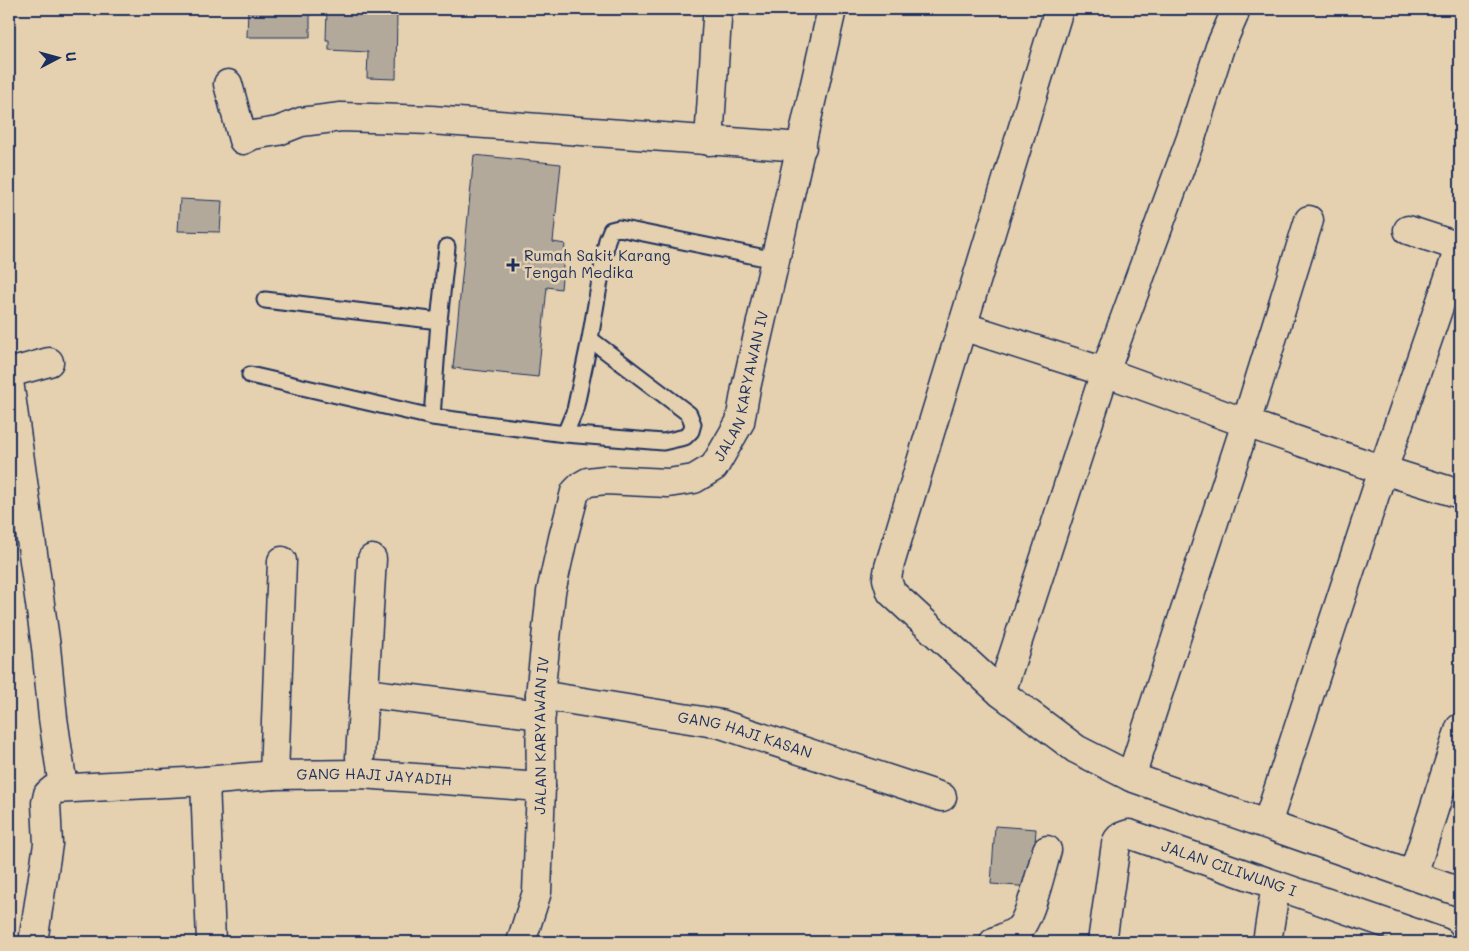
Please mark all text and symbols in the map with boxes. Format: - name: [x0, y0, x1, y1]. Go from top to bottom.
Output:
- north arrow: [32, 32, 82, 82]
- text: U: [61, 51, 81, 62]
- place label: Rumah Sakit Karang Tengah Medika: [524, 245, 671, 282]
- marker: Rumah Sakit Karang Tengah Medika: [506, 258, 520, 272]
- street label: JALAN KARYAWAN IV: [708, 308, 772, 465]
- street label: JALAN KARYAWAN IV: [529, 656, 553, 815]
- street label: GANG HAJI KASAN: [676, 706, 815, 762]
- street label: GANG HAJI JAYADIH: [296, 763, 453, 790]
- street label: JALAN CILIWUNG I: [1159, 835, 1300, 900]

